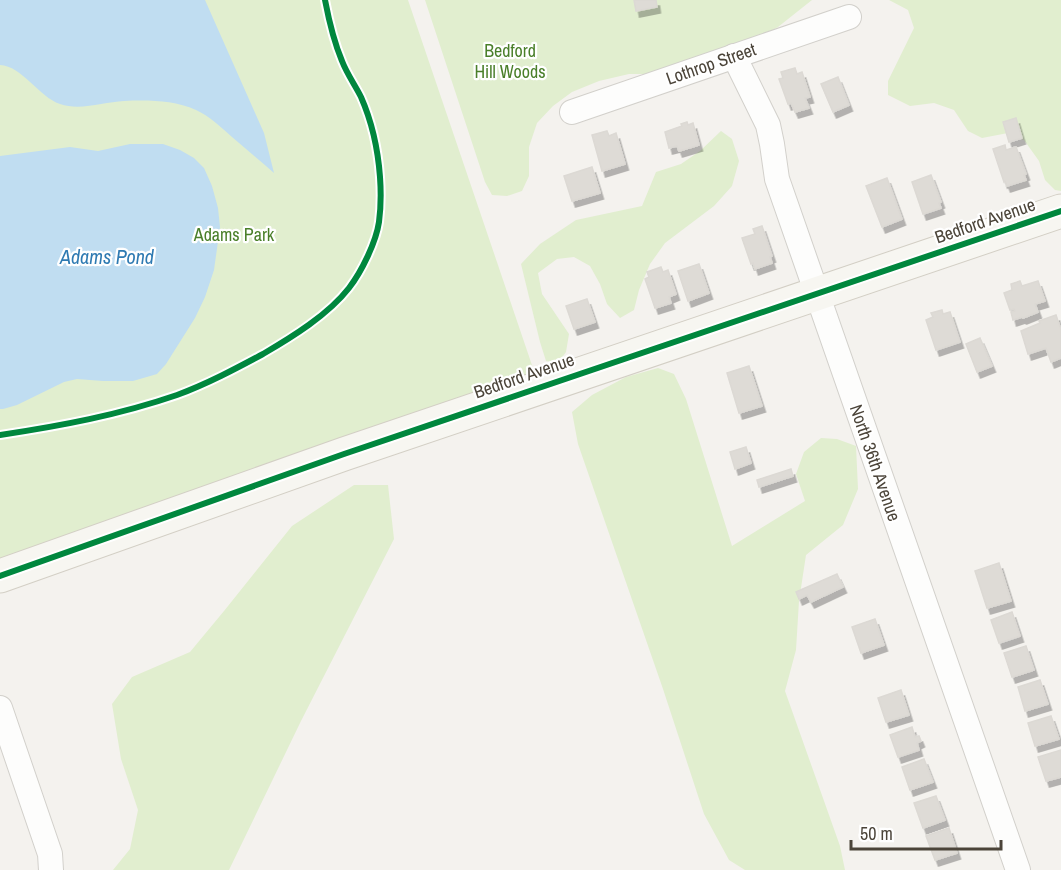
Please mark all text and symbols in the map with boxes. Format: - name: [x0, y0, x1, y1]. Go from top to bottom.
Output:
- street label: Lothrop Street: [663, 36, 759, 91]
- park label: Bedford Hill Woods: [474, 38, 546, 84]
- street label: Bedford Avenue: [931, 192, 1038, 249]
- park label: Adams Park: [193, 222, 275, 247]
- water label: Adams Pond: [59, 243, 155, 270]
- street label: Bedford Avenue: [470, 347, 577, 404]
- street label: North 36th Avenue: [844, 401, 907, 525]
- scale bar: [851, 813, 1001, 851]
- text: 50 m: [860, 821, 893, 846]

